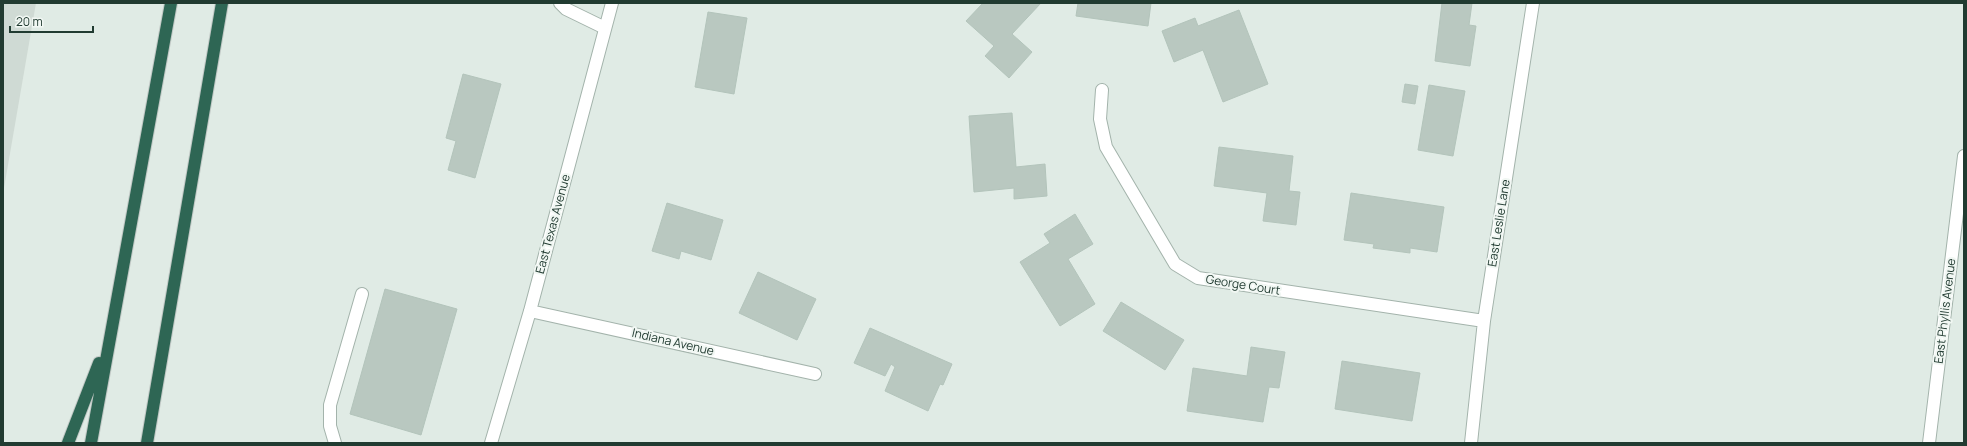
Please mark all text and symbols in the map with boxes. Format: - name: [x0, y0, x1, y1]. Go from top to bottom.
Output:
- scale bar: [10, 8, 93, 34]
- text: 20 m: [16, 13, 43, 30]
- street label: East Texas Avenue: [531, 172, 574, 276]
- street label: East Leslie Lane: [1483, 178, 1514, 268]
- street label: East Phyllis Avenue: [1930, 257, 1959, 365]
- street label: George Court: [1205, 270, 1282, 299]
- street label: Indiana Avenue: [630, 324, 716, 359]

